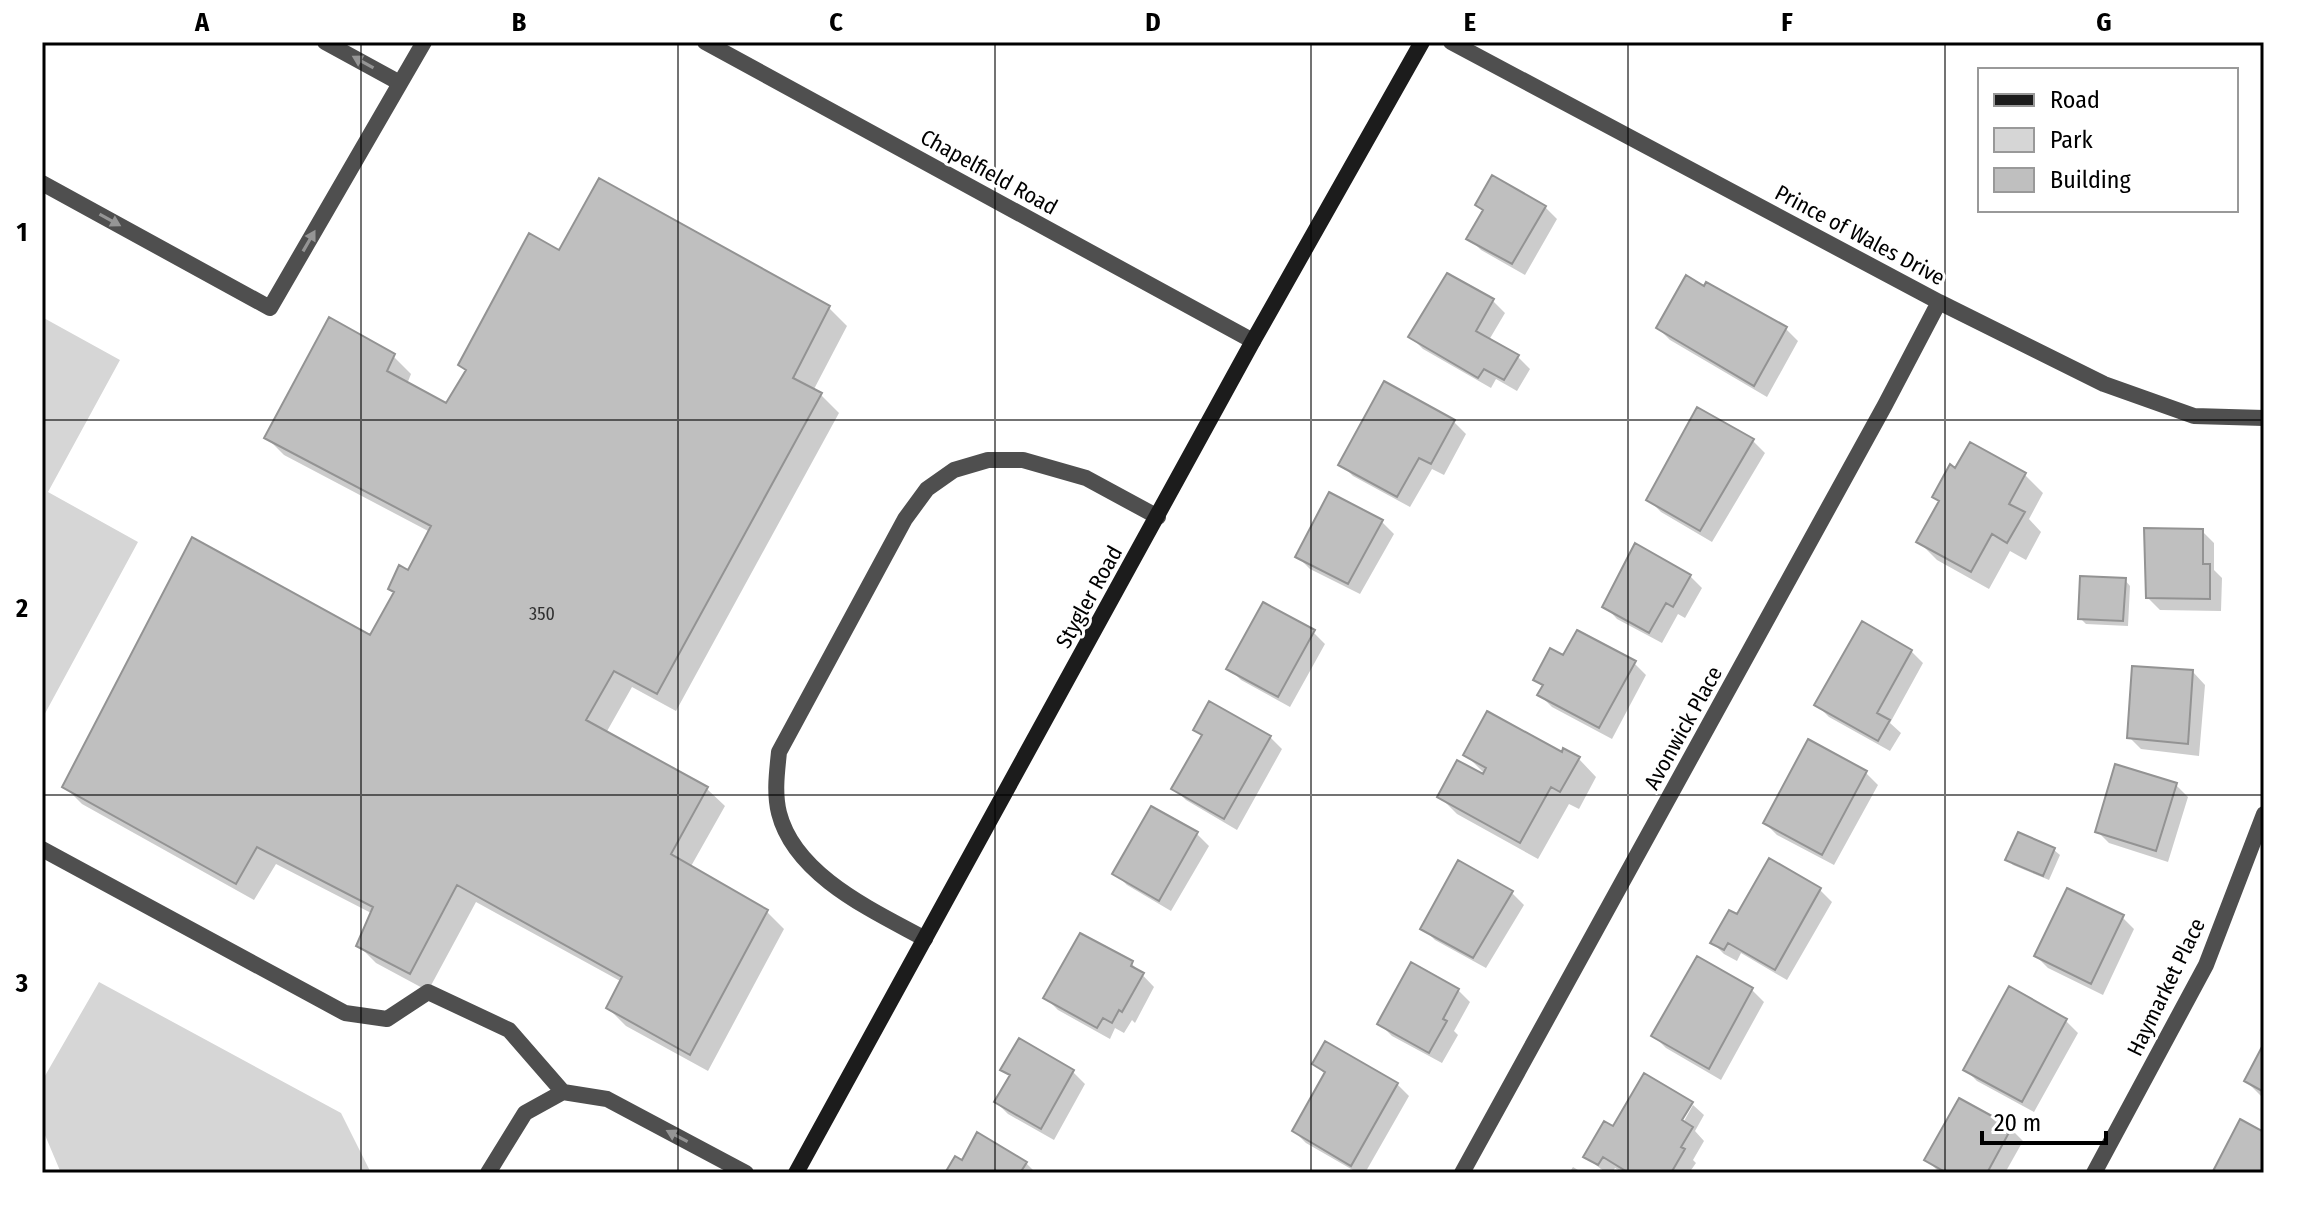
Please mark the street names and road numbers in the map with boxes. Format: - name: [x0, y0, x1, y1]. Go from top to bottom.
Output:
- street label: Chapelfield Road: [916, 123, 1062, 221]
- street label: Prince of Wales Drive: [1770, 179, 1950, 291]
- street label: Stygler Road: [1050, 541, 1128, 653]
- street label: Avonwick Place: [1638, 662, 1728, 794]
- street label: Haymarket Place: [2121, 914, 2211, 1060]

